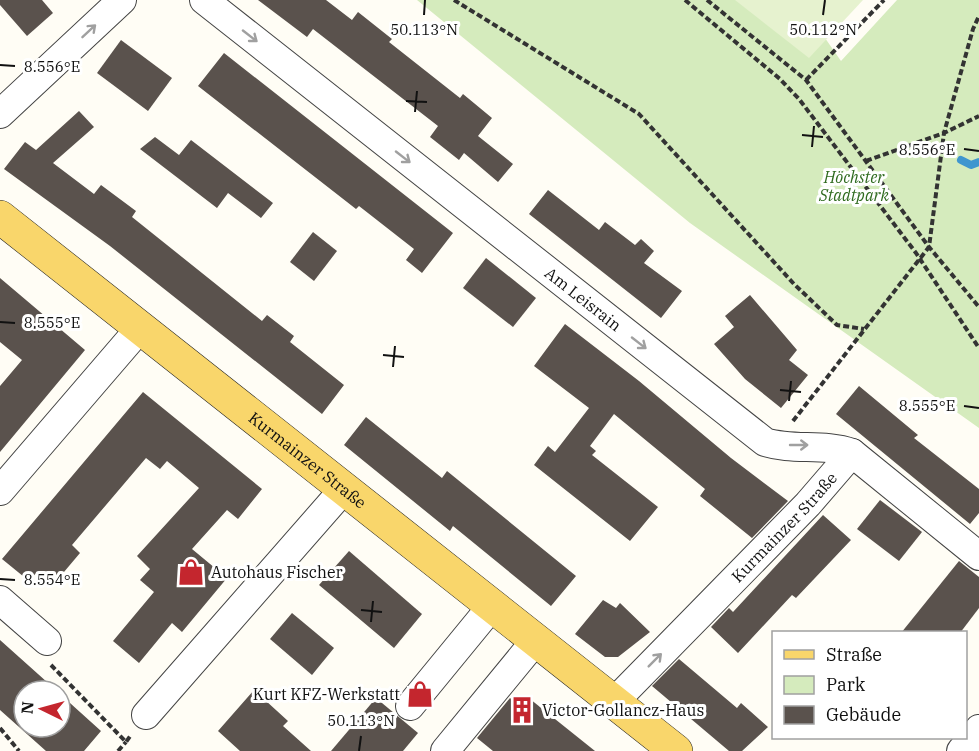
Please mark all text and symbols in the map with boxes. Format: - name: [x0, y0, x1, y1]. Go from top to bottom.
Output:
- text: 50.113°N: [390, 20, 458, 39]
- text: 50.112°N: [789, 20, 857, 39]
- one-way arrow: [81, 24, 96, 38]
- one-way arrow: [242, 30, 258, 43]
- text: 8.556°E: [24, 57, 80, 76]
- text: 8.556°E: [899, 140, 955, 159]
- one-way arrow: [395, 150, 411, 163]
- park label: Höchster Stadtpark: [818, 167, 890, 205]
- street label: Am Leisrain: [541, 263, 626, 335]
- text: 8.555°E: [24, 313, 80, 332]
- one-way arrow: [630, 336, 646, 349]
- text: 8.555°E: [899, 396, 955, 415]
- street label: Kurmainzer Straße: [245, 407, 370, 513]
- one-way arrow: [788, 439, 808, 451]
- street label: Kurmainzer Straße: [727, 468, 841, 586]
- shop icon: Autohaus Fischer: [176, 557, 206, 587]
- place label: Autohaus Fischer: [211, 562, 343, 582]
- text: 8.554°E: [24, 570, 80, 589]
- legend: [772, 631, 967, 739]
- text: Straße: [826, 643, 882, 666]
- one-way arrow: [647, 652, 662, 667]
- text: Park: [826, 673, 866, 696]
- north arrow: [12, 679, 72, 739]
- shop icon: Kurt KFZ-Werkstatt: [405, 679, 435, 709]
- place label: Kurt KFZ-Werkstatt: [253, 684, 400, 704]
- building icon: Victor-Gollancz-Haus: [507, 695, 537, 725]
- place label: Victor-Gollancz-Haus: [542, 700, 704, 720]
- text: N: [17, 701, 38, 715]
- text: Gebäude: [826, 703, 901, 726]
- text: 50.113°N: [327, 711, 395, 730]

